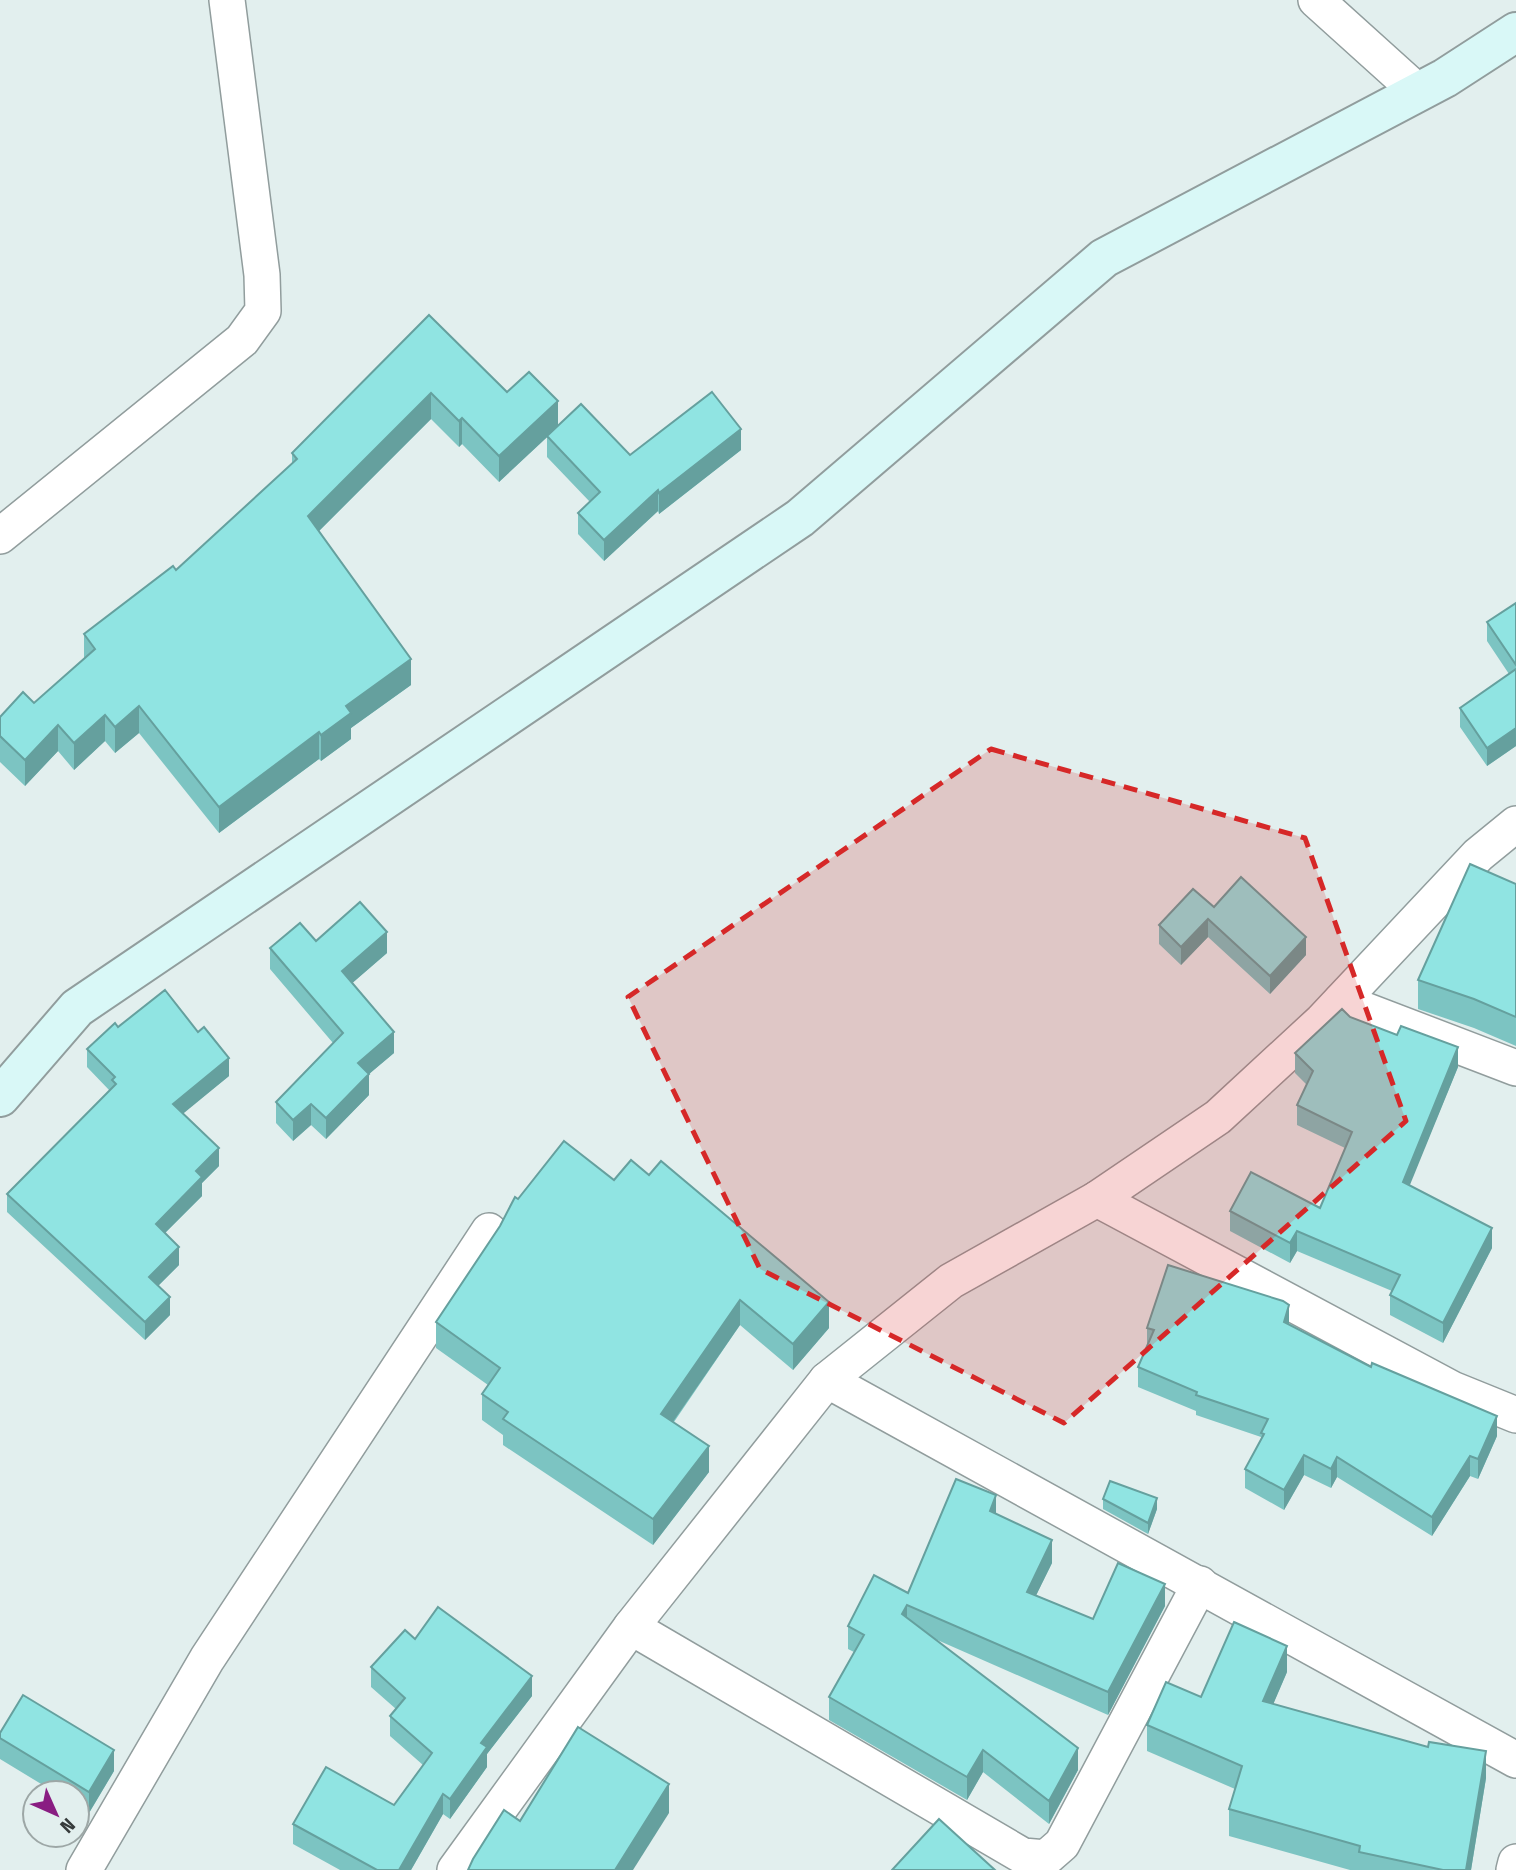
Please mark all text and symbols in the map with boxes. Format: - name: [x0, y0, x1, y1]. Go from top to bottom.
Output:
- north arrow: [21, 1779, 91, 1849]
- text: N: [56, 1814, 80, 1838]

